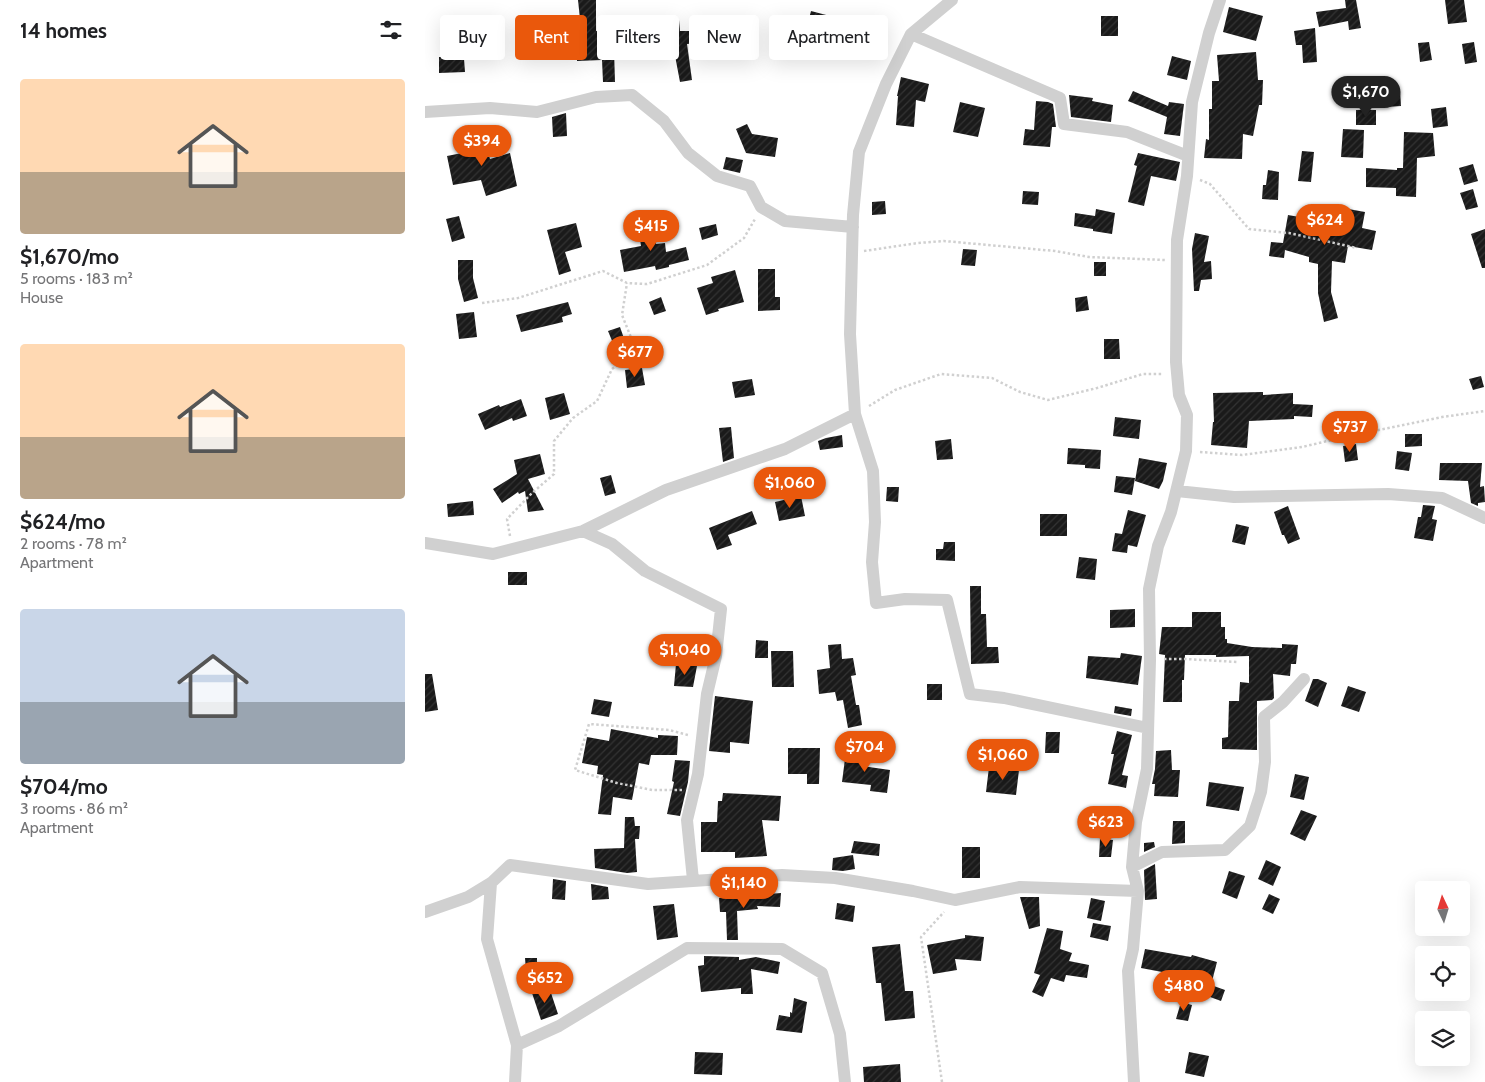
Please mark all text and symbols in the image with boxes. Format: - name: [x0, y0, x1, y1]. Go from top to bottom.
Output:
- chip: Buy: [440, 15, 505, 60]
- chip: Rent: [515, 15, 587, 60]
- chip: Filters: [597, 15, 679, 60]
- chip: New: [689, 15, 759, 60]
- chip: Apartment: [769, 15, 888, 60]
- icon: filters: [377, 16, 405, 44]
- text: 14 homes: [20, 18, 107, 43]
- pin: $1,670: [1325, 76, 1407, 118]
- text: $1,670: [1342, 82, 1390, 101]
- icon: home: [168, 111, 258, 201]
- pin: $394: [452, 124, 512, 167]
- text: $394: [464, 131, 500, 150]
- pin: $624: [1295, 204, 1355, 246]
- pin: $415: [621, 210, 681, 252]
- text: $624: [1307, 210, 1343, 229]
- text: $415: [634, 216, 668, 235]
- text: $1,670/mo: [20, 244, 119, 269]
- text: 5 rooms · 183 m²: [20, 269, 133, 288]
- text: House: [20, 288, 63, 307]
- pin: $677: [605, 336, 665, 378]
- text: $677: [618, 342, 652, 361]
- icon: home: [168, 376, 258, 466]
- pin: $737: [1320, 410, 1380, 453]
- text: $737: [1333, 417, 1367, 436]
- pin: $1,060: [749, 466, 831, 509]
- text: $1,060: [765, 473, 815, 492]
- text: $624/mo: [20, 509, 105, 534]
- text: 2 rooms · 78 m²: [20, 534, 127, 553]
- text: Apartment: [20, 553, 93, 572]
- pin: $1,040: [644, 634, 726, 676]
- text: $1,040: [659, 640, 711, 659]
- icon: home: [168, 641, 258, 731]
- pin: $704: [835, 730, 895, 773]
- text: $704: [846, 737, 884, 756]
- pin: $1,060: [962, 738, 1044, 781]
- text: $1,060: [978, 745, 1028, 764]
- text: $704/mo: [20, 774, 108, 799]
- text: 3 rooms · 86 m²: [20, 799, 128, 818]
- pin: $623: [1076, 806, 1136, 848]
- text: $623: [1088, 812, 1124, 831]
- text: Apartment: [20, 818, 93, 837]
- pin: $1,140: [703, 866, 785, 909]
- text: $1,140: [721, 873, 767, 892]
- north arrow: [1415, 881, 1470, 936]
- map controls: [1415, 881, 1470, 1066]
- button: locate: [1415, 946, 1470, 1001]
- pin: $652: [515, 962, 575, 1004]
- text: $652: [527, 968, 563, 987]
- pin: $480: [1154, 970, 1214, 1012]
- text: $480: [1164, 976, 1204, 995]
- button: layers: [1415, 1011, 1470, 1066]

